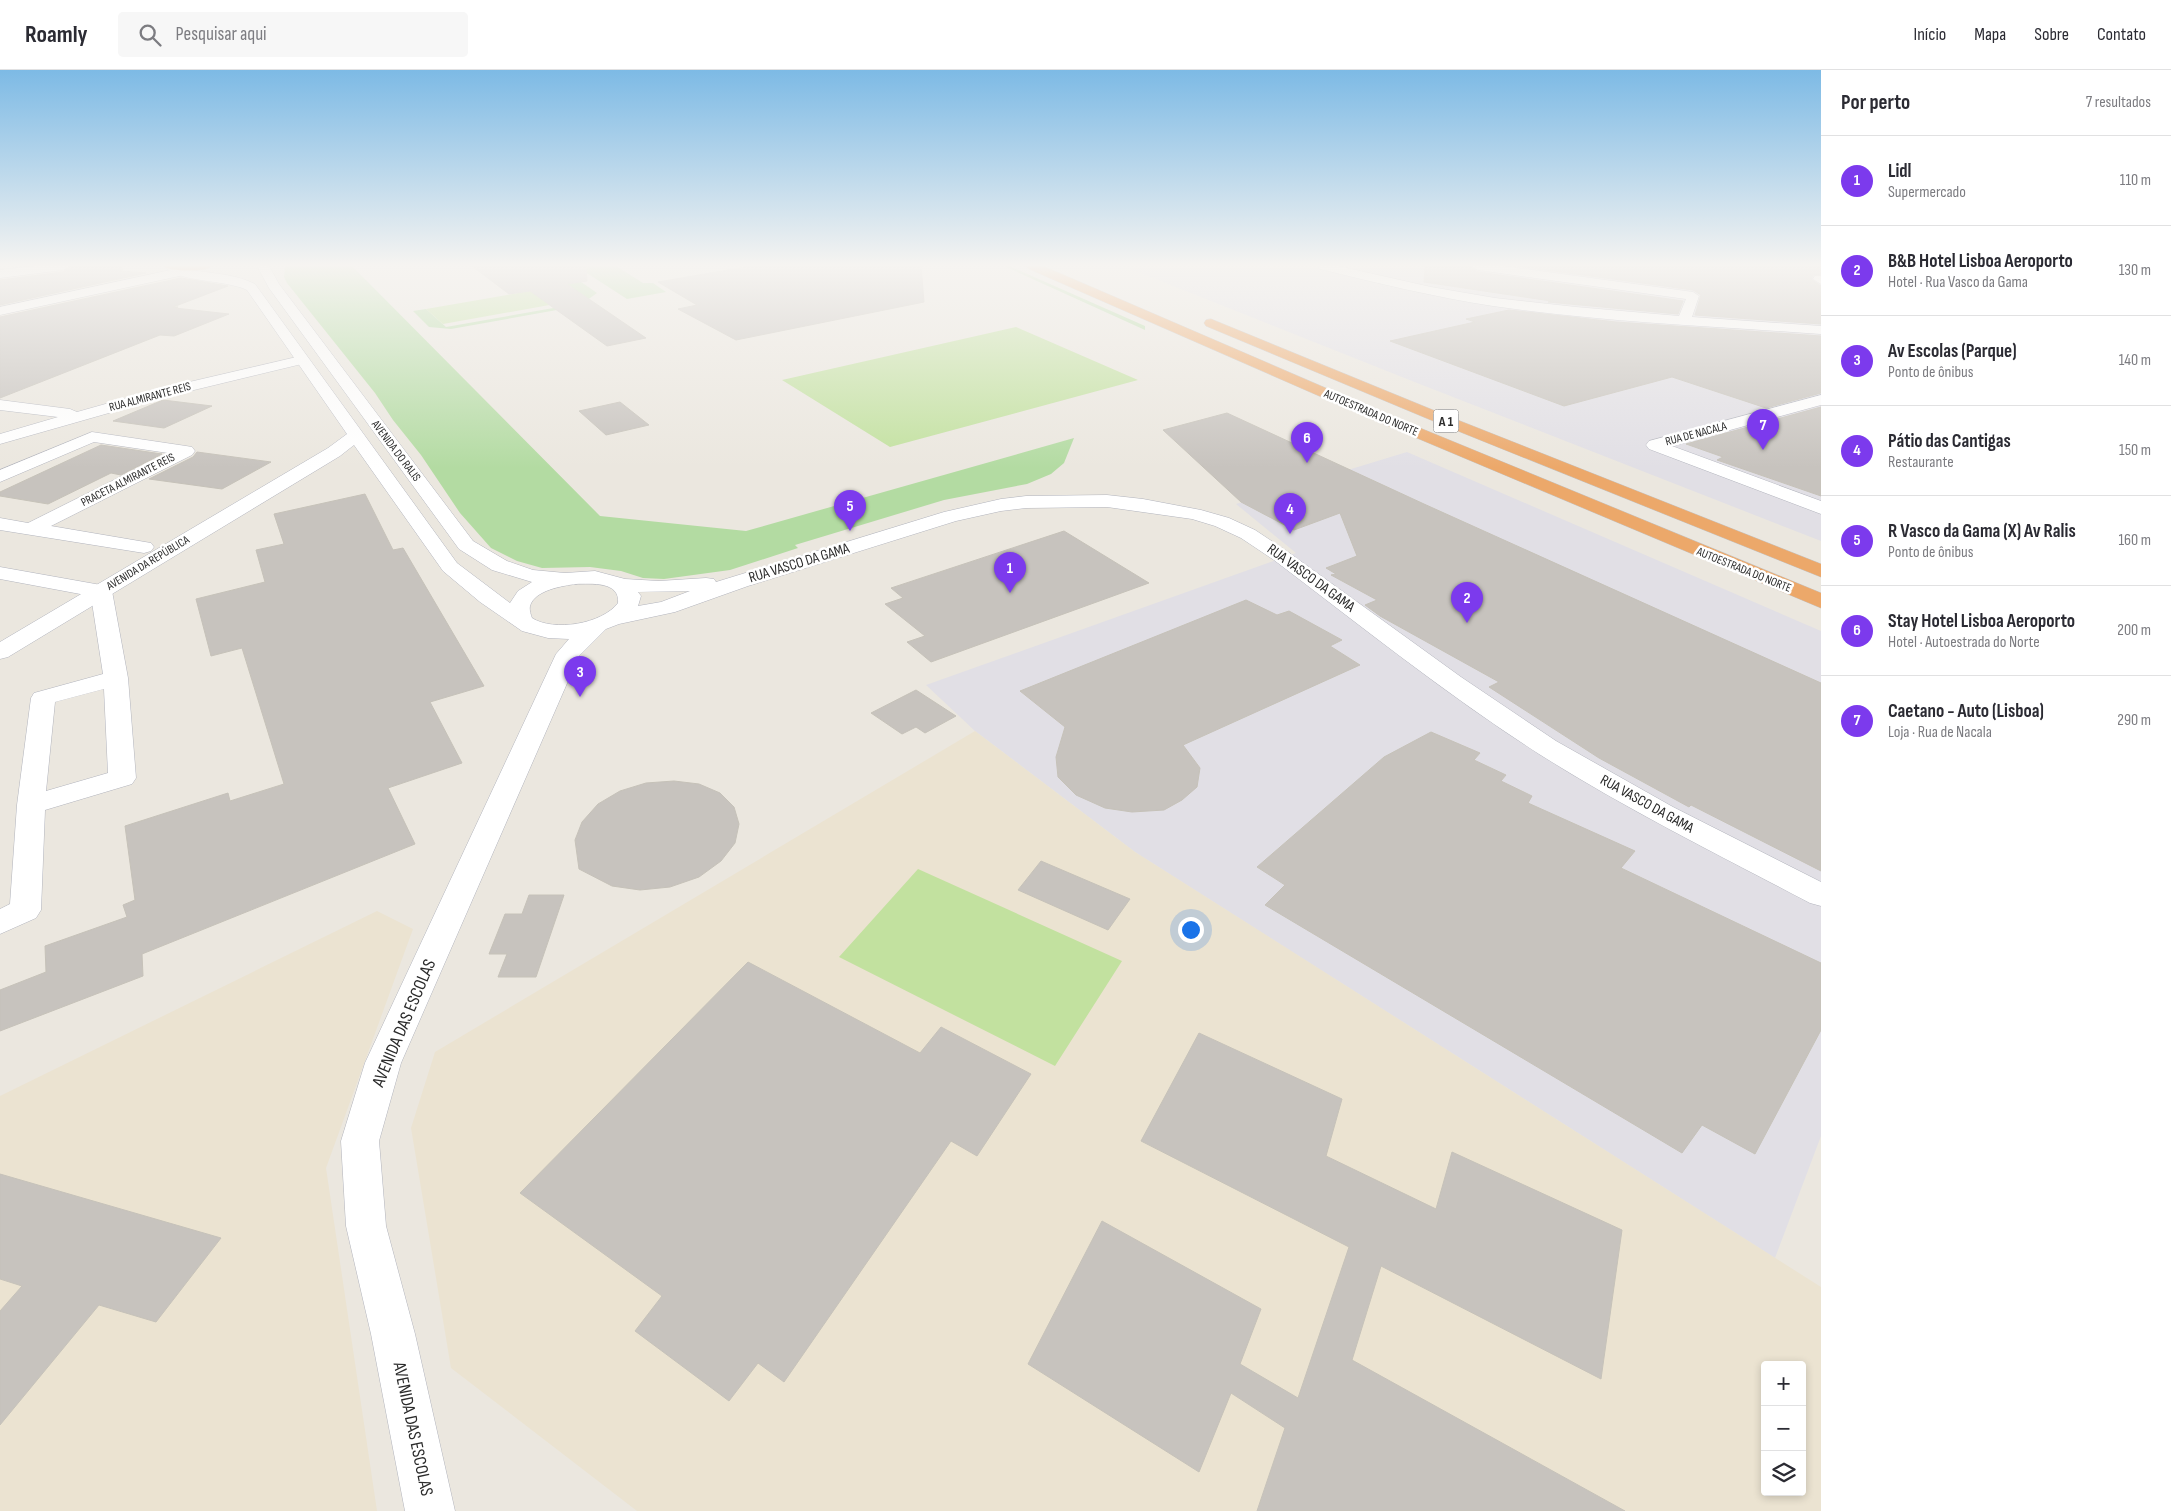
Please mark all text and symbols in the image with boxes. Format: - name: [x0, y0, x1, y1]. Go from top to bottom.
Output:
- search box: [118, 12, 468, 57]
- text: Roamly: [25, 20, 88, 49]
- icon: search: [136, 21, 164, 49]
- text: Pesquisar aqui: [176, 23, 267, 46]
- text: Início: [1914, 24, 1946, 45]
- text: Mapa: [1974, 24, 2006, 45]
- text: Sobre: [2034, 24, 2069, 45]
- text: Contato: [2097, 24, 2146, 45]
- text: Por perto: [1841, 90, 1910, 115]
- text: 7 resultados: [2086, 93, 2151, 112]
- text: Lidl: [1888, 160, 1911, 183]
- text: 1: [1854, 171, 1860, 190]
- text: 110 m: [2120, 171, 2151, 190]
- text: Supermercado: [1888, 183, 1966, 202]
- text: B&B Hotel Lisboa Aeroporto: [1888, 250, 2073, 273]
- text: 2: [1853, 261, 1861, 280]
- text: 130 m: [2119, 261, 2151, 280]
- text: Hotel · Rua Vasco da Gama: [1888, 273, 2028, 292]
- text: Av Escolas (Parque): [1888, 340, 2017, 363]
- text: 3: [1853, 351, 1861, 370]
- text: 140 m: [2119, 351, 2151, 370]
- text: Ponto de ônibus: [1888, 363, 1973, 382]
- street label: RUA ALMIRANTE REIS: [107, 379, 193, 415]
- street label: AUTOESTRADA DO NORTE: [1321, 386, 1420, 440]
- pin: 7: [1747, 409, 1779, 450]
- road number: A 1: [1434, 410, 1458, 432]
- street label: AVENIDA DO RALIS: [368, 417, 424, 485]
- street label: RUA DE NACALA: [1664, 418, 1729, 449]
- pin: 6: [1291, 422, 1323, 463]
- text: Pátio das Cantigas: [1888, 430, 2011, 453]
- text: 4: [1853, 441, 1861, 460]
- text: 150 m: [2119, 441, 2151, 460]
- street label: PRACETA ALMIRANTE REIS: [79, 450, 177, 510]
- text: Restaurante: [1888, 453, 1954, 472]
- pin: 5: [834, 490, 866, 531]
- pin: 4: [1274, 493, 1306, 534]
- text: R Vasco da Gama (X) Av Ralis: [1888, 520, 2076, 543]
- text: 5: [1853, 531, 1861, 550]
- text: 160 m: [2118, 531, 2151, 550]
- street label: AVENIDA DA REPÚBLICA: [103, 532, 193, 594]
- street label: RUA VASCO DA GAMA: [746, 538, 852, 587]
- street label: RUA VASCO DA GAMA: [1263, 540, 1359, 617]
- text: Ponto de ônibus: [1888, 543, 1973, 562]
- street label: AUTOESTRADA DO NORTE: [1694, 544, 1794, 596]
- pin: 1: [994, 552, 1026, 593]
- pin: 2: [1451, 582, 1483, 623]
- text: Stay Hotel Lisboa Aeroporto: [1888, 610, 2075, 633]
- text: 6: [1853, 621, 1861, 640]
- text: 200 m: [2117, 621, 2151, 640]
- text: Hotel · Autoestrada do Norte: [1888, 633, 2040, 652]
- pin: 3: [564, 656, 596, 697]
- text: Caetano - Auto (Lisboa): [1888, 700, 2044, 723]
- text: 7: [1854, 711, 1860, 730]
- text: 290 m: [2117, 711, 2151, 730]
- text: Loja · Rua de Nacala: [1888, 723, 1992, 742]
- street label: RUA VASCO DA GAMA: [1597, 770, 1698, 838]
- your location: [1178, 917, 1204, 943]
- street label: AVENIDA DAS ESCOLAS: [367, 956, 440, 1091]
- street label: AVENIDA DAS ESCOLAS: [388, 1359, 438, 1498]
- map controls: [1761, 1361, 1806, 1496]
- button: +: [1761, 1361, 1806, 1406]
- button: −: [1761, 1406, 1806, 1451]
- button: layers: [1761, 1451, 1806, 1496]

